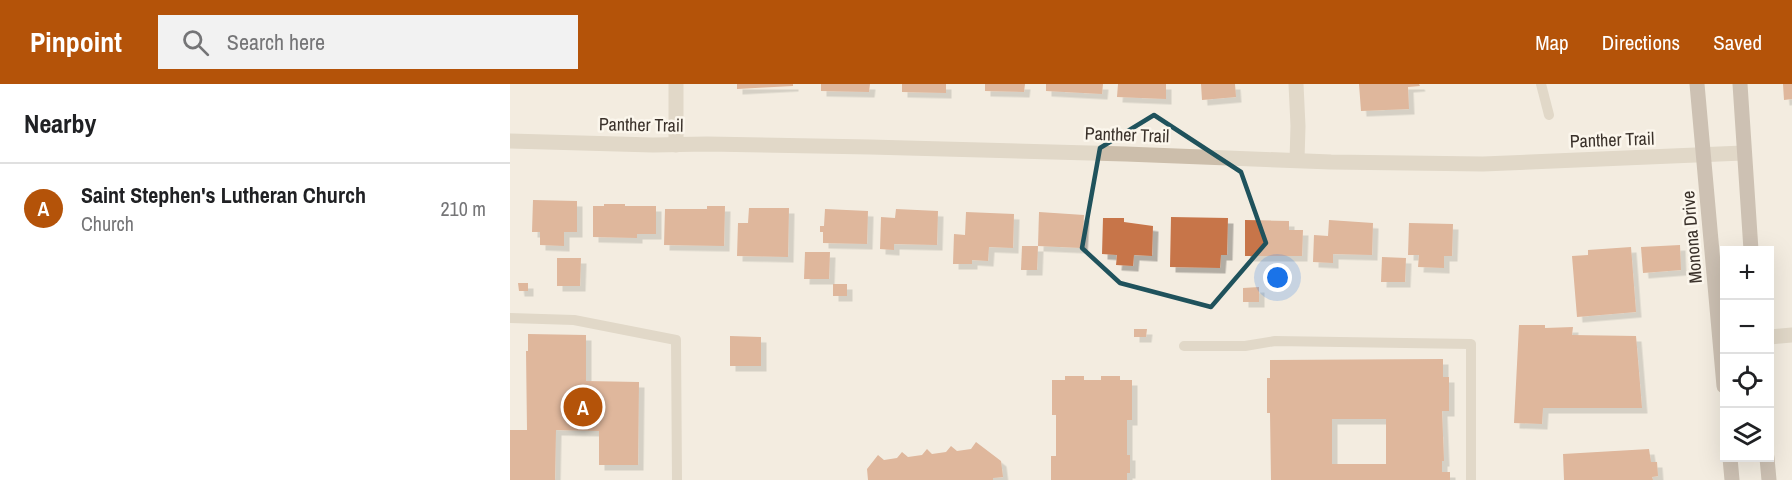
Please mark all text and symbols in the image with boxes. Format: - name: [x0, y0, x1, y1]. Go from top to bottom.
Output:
- search box: [158, 15, 578, 69]
- text: Pinpoint: [30, 23, 122, 61]
- icon: search: [179, 26, 212, 59]
- text: Search here: [227, 27, 325, 57]
- text: Map: [1535, 28, 1569, 57]
- text: Directions: [1602, 28, 1680, 57]
- text: Saved: [1713, 28, 1762, 57]
- text: Nearby: [24, 106, 96, 141]
- street label: Panther Trail: [599, 111, 683, 138]
- street label: Panther Trail: [1084, 121, 1170, 148]
- street label: Panther Trail: [1569, 126, 1655, 153]
- text: Saint Stephen's Lutheran Church: [81, 180, 366, 210]
- street label: Monona Drive: [1675, 190, 1708, 284]
- text: A: [38, 195, 49, 222]
- text: 210 m: [440, 195, 486, 222]
- text: Church: [81, 210, 134, 237]
- map controls: [1720, 246, 1774, 462]
- button: +: [1720, 246, 1774, 300]
- your location: [1263, 263, 1292, 292]
- button: −: [1720, 300, 1774, 354]
- button: locate: [1720, 354, 1774, 408]
- pin: A: [564, 384, 602, 430]
- button: layers: [1720, 408, 1774, 462]

